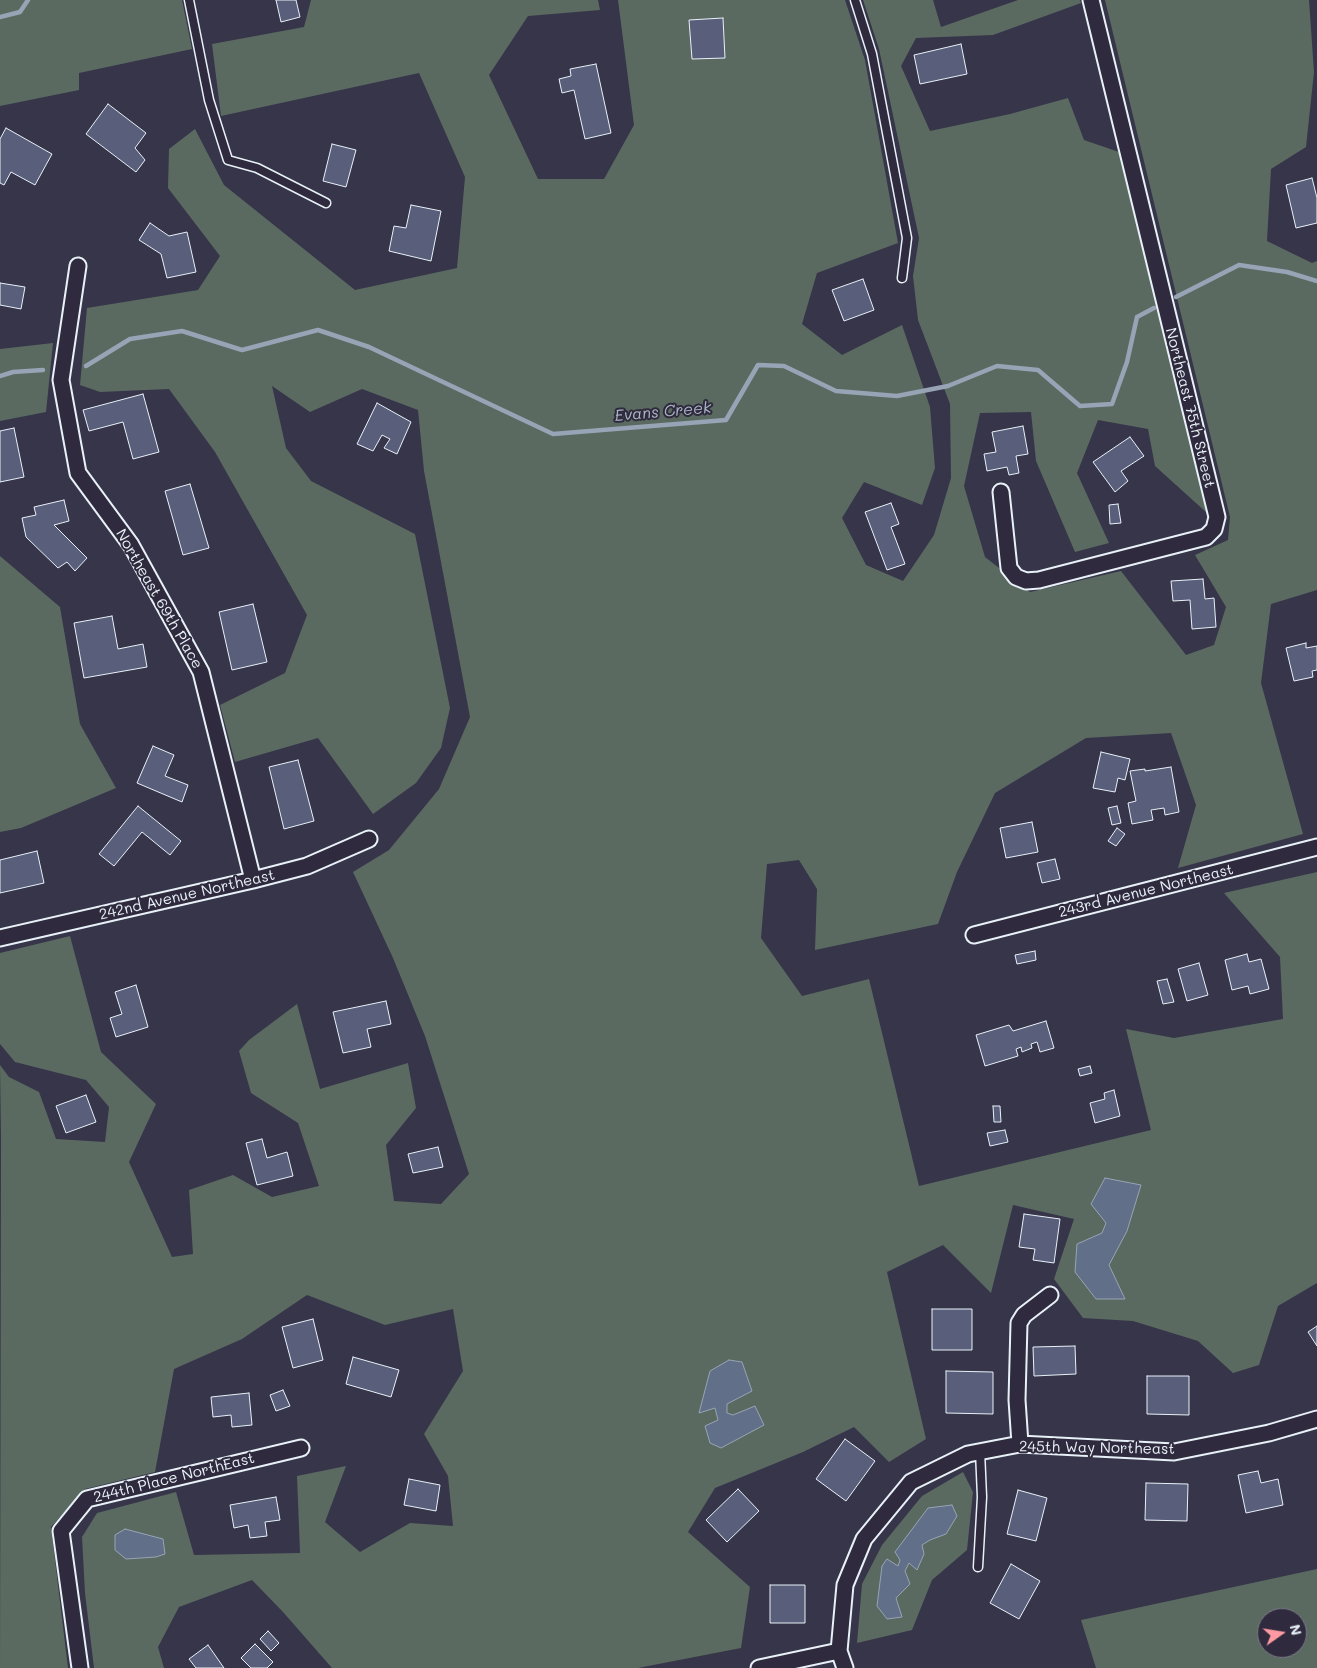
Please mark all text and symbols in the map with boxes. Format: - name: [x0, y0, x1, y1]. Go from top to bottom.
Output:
- street label: Northeast 75th Street: [1161, 326, 1219, 490]
- water label: Evans Creek: [614, 398, 712, 426]
- street label: Northeast 69th Place: [112, 526, 206, 672]
- street label: 243rd Avenue Northeast: [1057, 861, 1235, 921]
- street label: 242nd Avenue Northeast: [97, 866, 277, 924]
- street label: 245th Way Northeast: [1019, 1438, 1175, 1458]
- street label: 244th Place NorthEast: [92, 1449, 256, 1507]
- north arrow: [1257, 1608, 1307, 1658]
- text: N: [1286, 1622, 1307, 1637]

